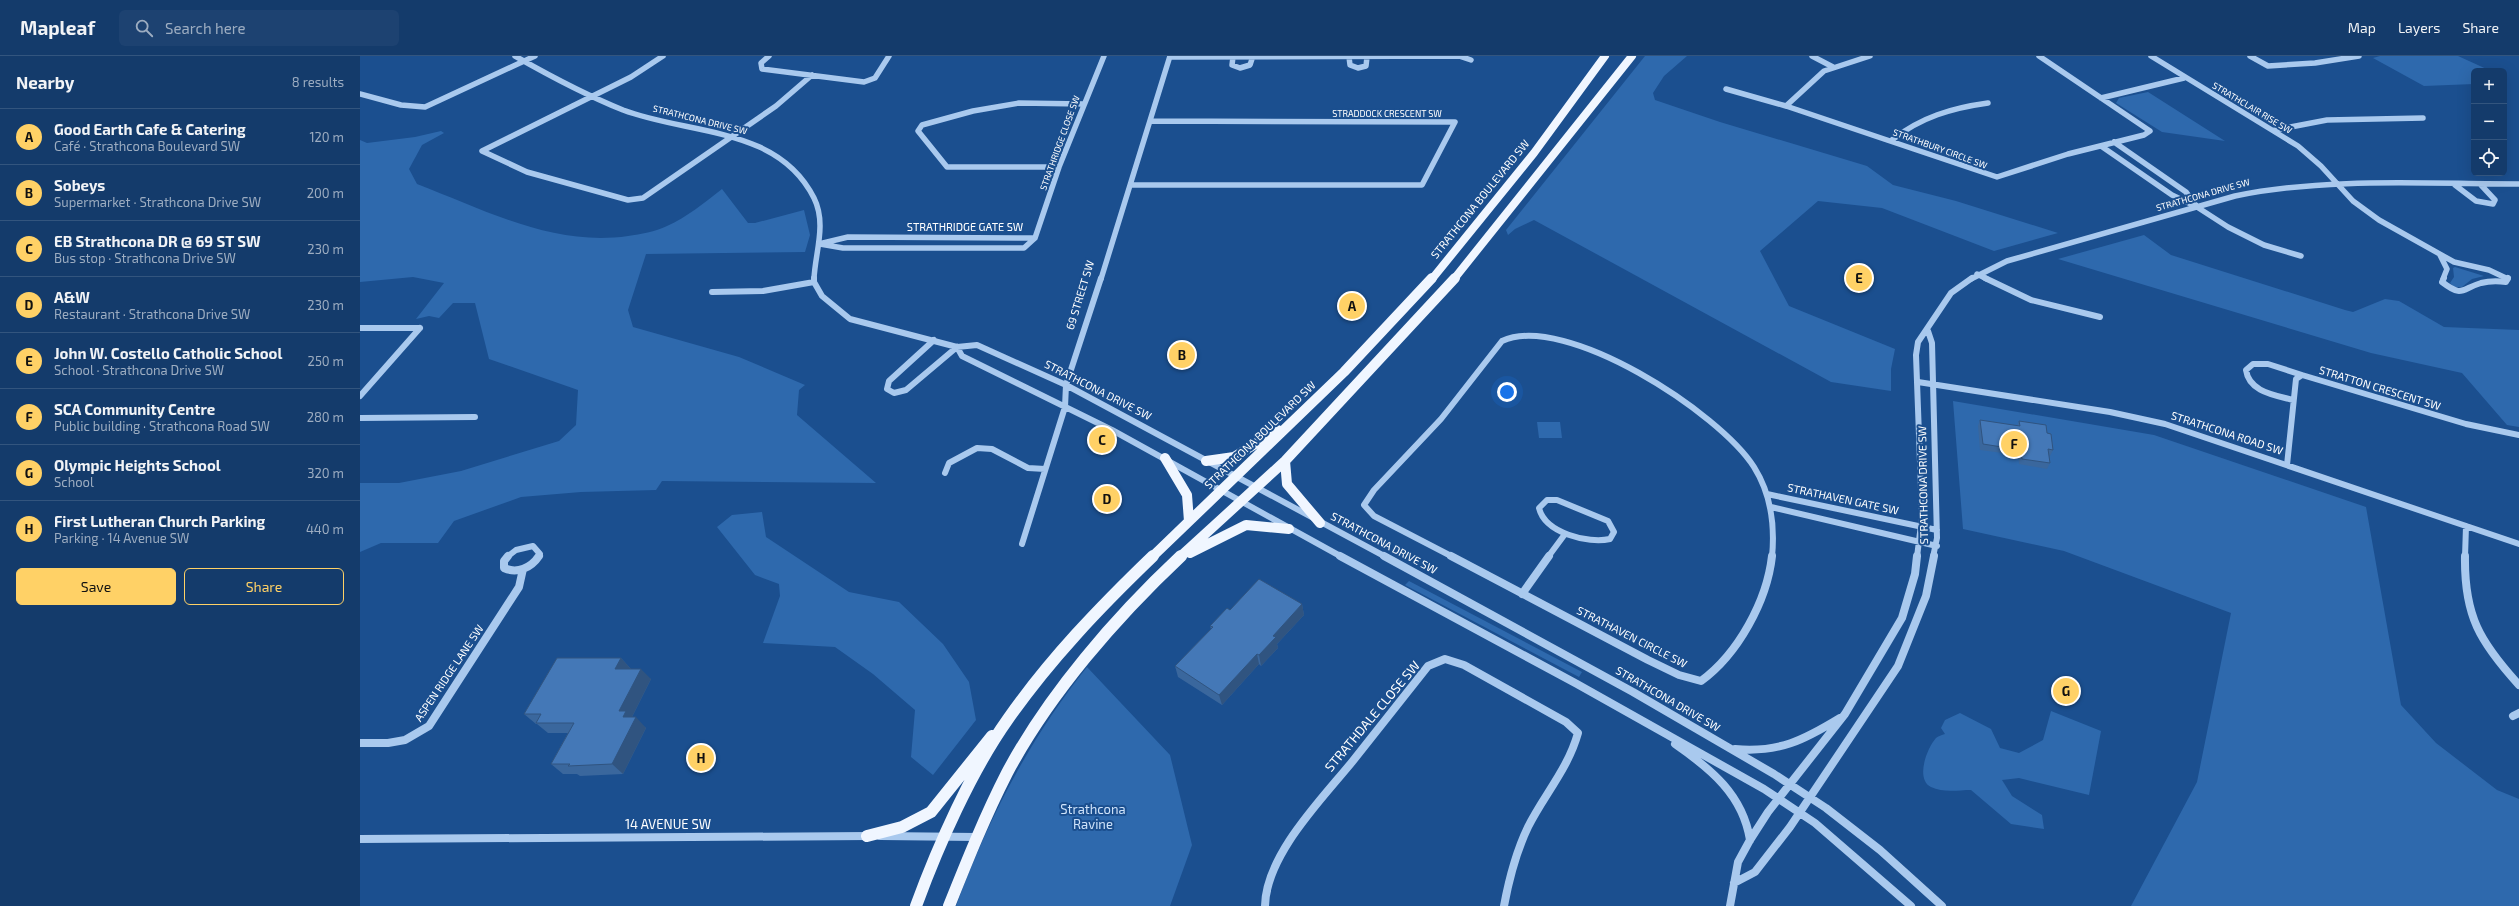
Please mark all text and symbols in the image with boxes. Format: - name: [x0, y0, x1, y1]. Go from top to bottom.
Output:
- search box: [119, 10, 399, 46]
- text: Mapleaf: [20, 16, 95, 39]
- icon: search: [133, 17, 155, 39]
- text: Search here: [165, 19, 246, 37]
- text: Map: [2348, 19, 2376, 36]
- text: Layers: [2398, 19, 2440, 36]
- text: Share: [2462, 19, 2499, 36]
- map controls: [2471, 68, 2507, 176]
- button: +: [2471, 68, 2507, 104]
- text: Nearby: [16, 72, 74, 92]
- text: 8 results: [292, 74, 344, 90]
- street label: STRATHCLAIR RISE SW: [2210, 79, 2295, 136]
- street label: STRATHRIDGE CLOSE SW: [1037, 94, 1082, 192]
- street label: STRATHCONA DRIVE SW: [652, 102, 749, 137]
- button: −: [2471, 104, 2507, 140]
- street label: STRADDOCK CRESCENT SW: [1332, 108, 1442, 119]
- text: Good Earth Cafe & Catering: [54, 120, 246, 138]
- street label: STRATHBURY CIRCLE SW: [1892, 126, 1989, 171]
- text: A: [25, 129, 33, 145]
- text: 120 m: [309, 129, 344, 145]
- street label: STRATHCONA BOULEVARD SW: [1428, 136, 1532, 261]
- text: Café · Strathcona Boulevard SW: [54, 138, 240, 154]
- button: locate: [2471, 140, 2507, 176]
- text: Sobeys: [54, 176, 105, 194]
- street label: STRATHCONA DRIVE SW: [2155, 176, 2251, 213]
- text: B: [25, 185, 33, 201]
- text: 200 m: [307, 185, 344, 201]
- text: Supermarket · Strathcona Drive SW: [54, 194, 261, 210]
- street label: STRATHRIDGE GATE SW: [907, 220, 1024, 233]
- text: EB Strathcona DR @ 69 ST SW: [54, 232, 261, 250]
- text: C: [25, 241, 33, 257]
- text: 230 m: [307, 241, 344, 257]
- text: Bus stop · Strathcona Drive SW: [54, 250, 236, 266]
- street label: 69 STREET SW: [1063, 258, 1096, 331]
- pin: E: [1846, 263, 1872, 293]
- text: A&W: [54, 288, 90, 306]
- pin: A: [1339, 291, 1365, 321]
- text: D: [25, 297, 33, 313]
- text: 230 m: [307, 297, 344, 313]
- text: Restaurant · Strathcona Drive SW: [54, 306, 250, 322]
- pin: B: [1169, 340, 1195, 370]
- text: John W. Costello Catholic School: [54, 344, 282, 362]
- text: E: [25, 353, 33, 369]
- text: 250 m: [308, 353, 344, 369]
- street label: STRATHCONA DRIVE SW: [1042, 357, 1154, 422]
- text: School · Strathcona Drive SW: [54, 362, 224, 378]
- street label: STRATTON CRESCENT SW: [2318, 363, 2443, 412]
- street label: STRATHCONA BOULEVARD SW: [1201, 378, 1318, 491]
- your location: [1497, 382, 1517, 402]
- text: SCA Community Centre: [54, 400, 215, 418]
- street label: STRATHCONA ROAD SW: [2170, 408, 2285, 457]
- text: F: [25, 409, 33, 425]
- text: 280 m: [307, 409, 344, 425]
- text: Public building · Strathcona Road SW: [54, 418, 270, 434]
- pin: C: [1089, 425, 1115, 455]
- street label: STRATHCONA DRIVE SW: [1915, 425, 1930, 544]
- pin: F: [2001, 429, 2027, 459]
- text: Olympic Heights School: [54, 456, 221, 474]
- text: G: [25, 465, 33, 481]
- text: 320 m: [307, 465, 344, 481]
- text: School: [54, 474, 94, 490]
- street label: STRATHAVEN GATE SW: [1786, 480, 1901, 517]
- pin: D: [1094, 484, 1120, 514]
- street label: STRATHCONA DRIVE SW: [1329, 509, 1440, 576]
- text: First Lutheran Church Parking: [54, 512, 265, 530]
- text: H: [25, 521, 33, 537]
- text: 440 m: [306, 521, 344, 537]
- text: Parking · 14 Avenue SW: [54, 530, 189, 546]
- button: Save: [16, 568, 176, 605]
- button: Share: [184, 568, 344, 605]
- street label: STRATHAVEN CIRCLE SW: [1575, 603, 1690, 670]
- street label: ASPEN RIDGE LANE SW: [411, 621, 486, 724]
- street label: STRATHDALE CLOSE SW: [1321, 657, 1423, 775]
- street label: STRATHCONA DRIVE SW: [1614, 663, 1723, 734]
- pin: G: [2053, 676, 2079, 706]
- pin: H: [688, 743, 714, 773]
- park label: Strathcona Ravine: [1060, 801, 1126, 832]
- street label: 14 AVENUE SW: [625, 816, 711, 832]

